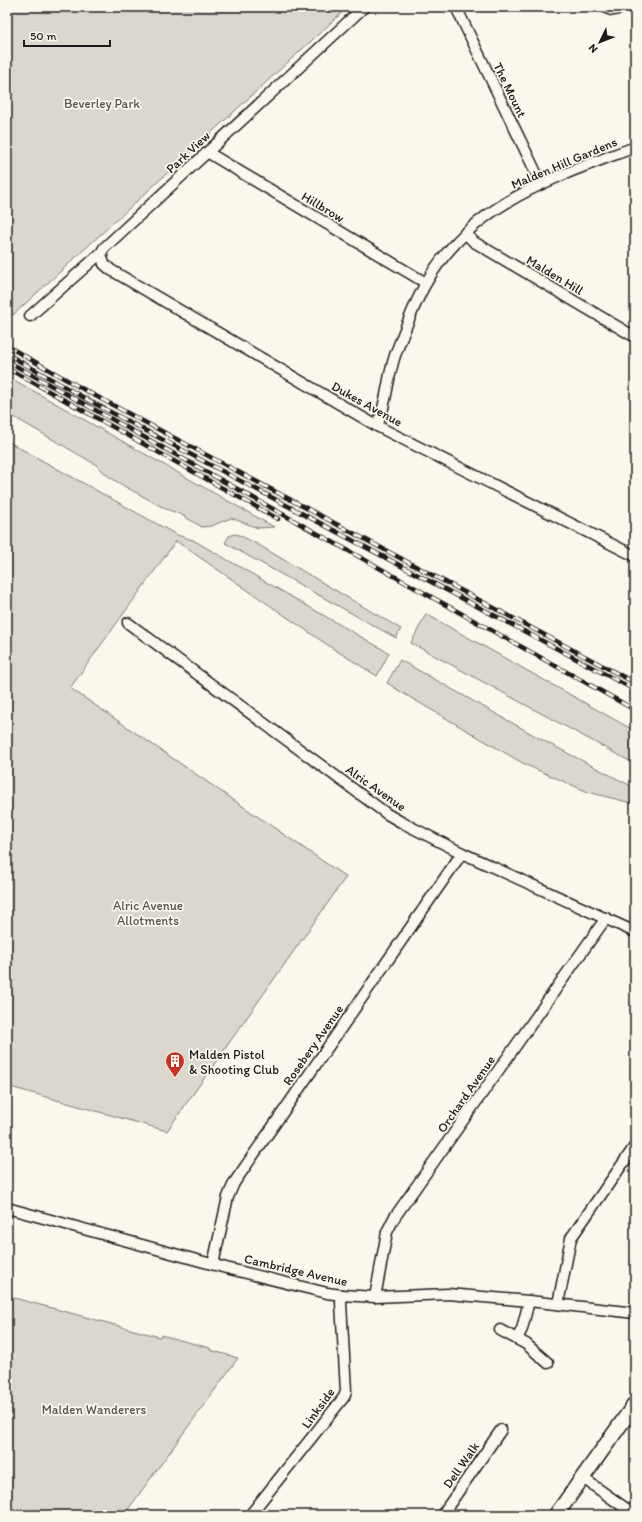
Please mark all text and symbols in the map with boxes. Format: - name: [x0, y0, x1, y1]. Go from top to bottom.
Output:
- scale bar: [24, 22, 110, 48]
- north arrow: [580, 22, 620, 62]
- text: 50 m: [30, 29, 56, 43]
- text: N: [586, 41, 600, 56]
- street label: The Mount: [490, 60, 530, 120]
- park label: Beverley Park: [64, 96, 140, 111]
- street label: Park View: [163, 128, 213, 176]
- street label: Malden Hill Gardens: [509, 134, 619, 192]
- street label: Hillbrow: [299, 188, 347, 226]
- street label: Malden Hill: [524, 252, 586, 298]
- street label: Dukes Avenue: [329, 378, 405, 430]
- street label: Alric Avenue: [343, 762, 409, 814]
- park label: Alric Avenue Allotments: [113, 898, 183, 928]
- street label: Rosebery Avenue: [280, 1002, 346, 1088]
- place label: Malden Pistol & Shooting Club: [189, 1047, 279, 1077]
- building icon: Malden Pistol & Shooting Club: [164, 1050, 186, 1078]
- street label: Orchard Avenue: [434, 1053, 498, 1135]
- street label: Cambridge Avenue: [243, 1251, 349, 1289]
- street label: Linkside: [298, 1385, 338, 1431]
- park label: Malden Wanderers: [42, 1402, 147, 1417]
- street label: Dell Walk: [440, 1439, 482, 1491]

